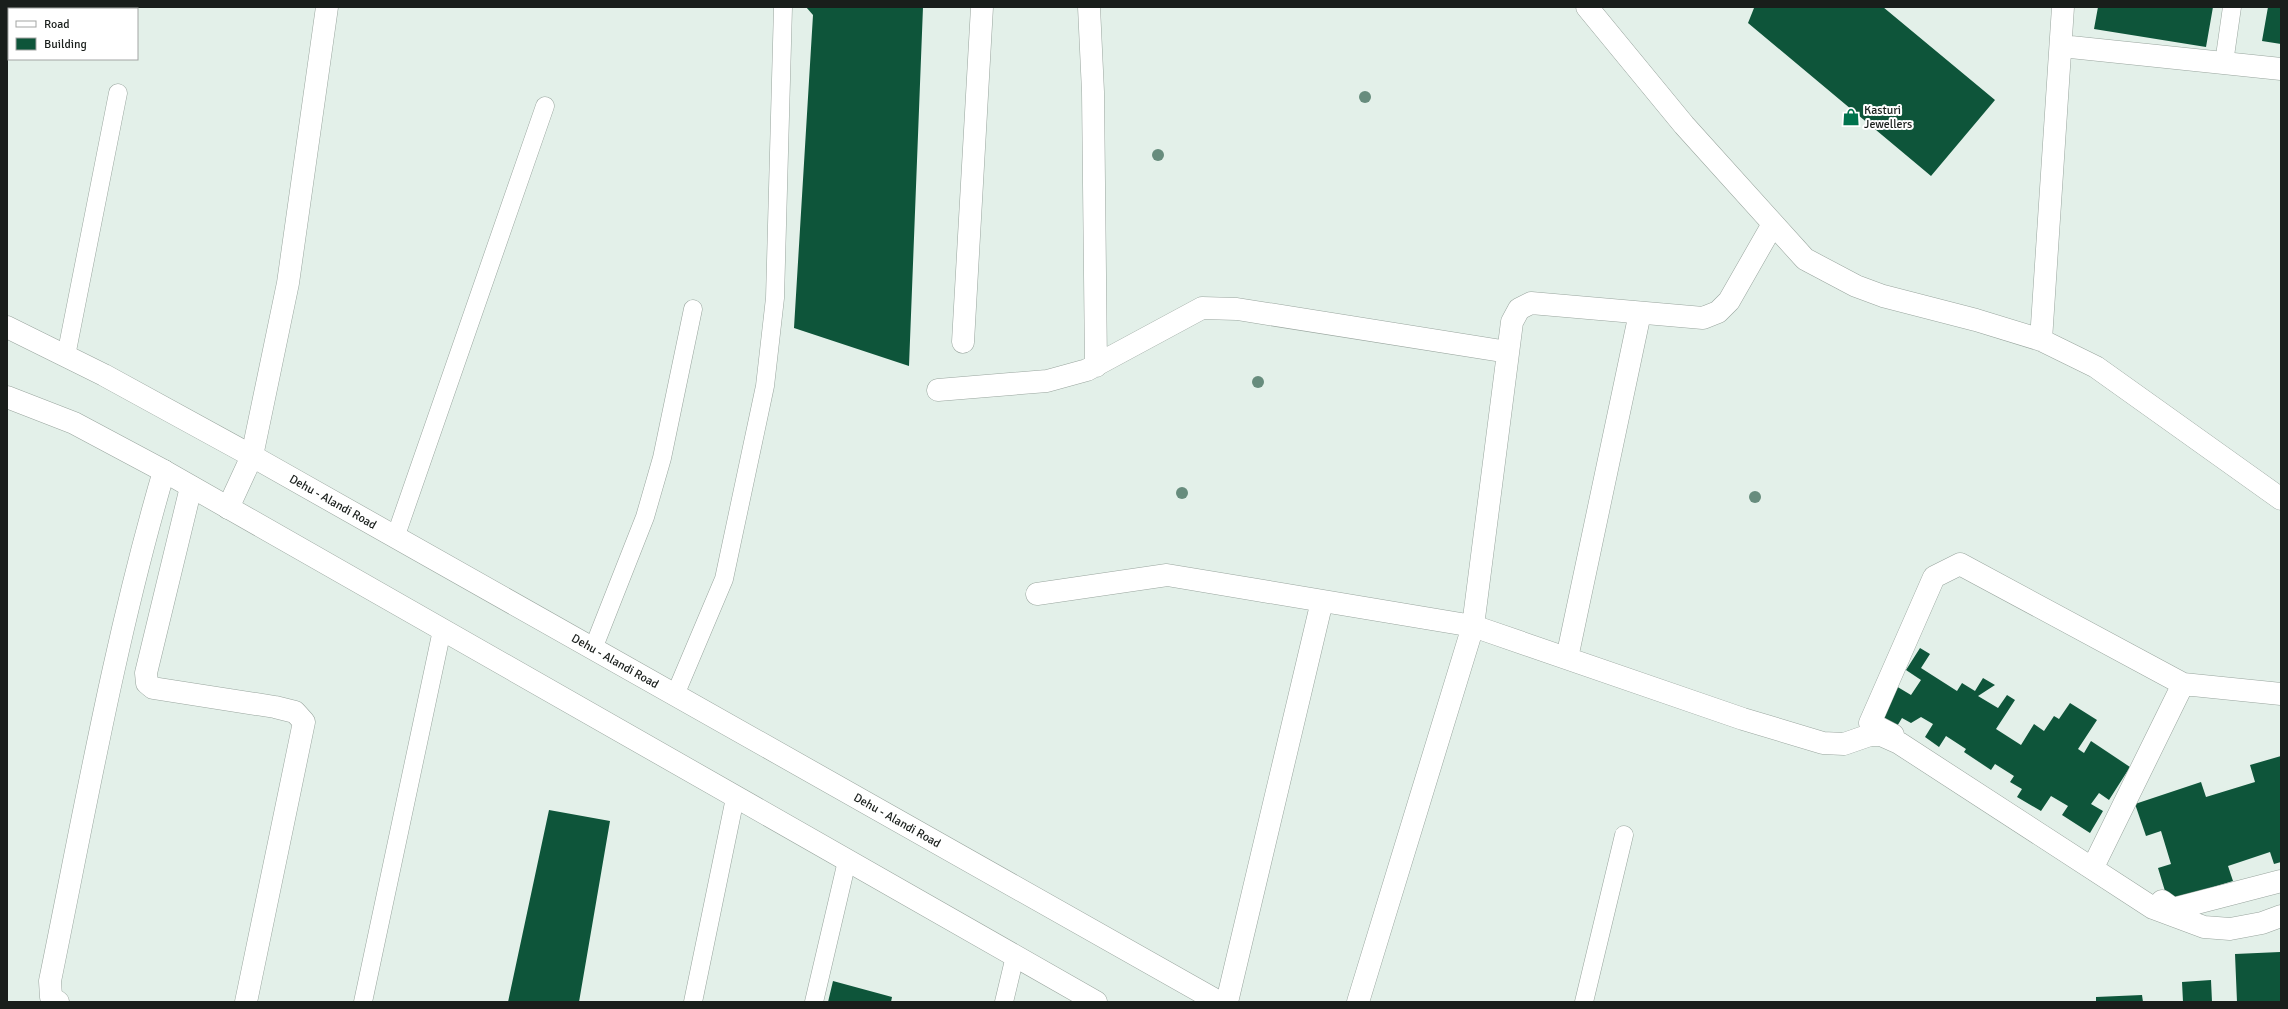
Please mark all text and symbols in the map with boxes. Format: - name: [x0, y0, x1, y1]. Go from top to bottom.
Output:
- legend: [8, 8, 138, 60]
- text: Road: [44, 17, 70, 32]
- text: Building: [44, 37, 87, 52]
- place label: Kasturi Jewellers: [1864, 103, 1912, 132]
- shop icon: Kasturi Jewellers: [1841, 107, 1861, 127]
- street label: Dehu - Alandi Road: [287, 472, 379, 533]
- street label: Dehu - Alandi Road: [569, 631, 661, 692]
- street label: Dehu - Alandi Road: [851, 790, 943, 851]

